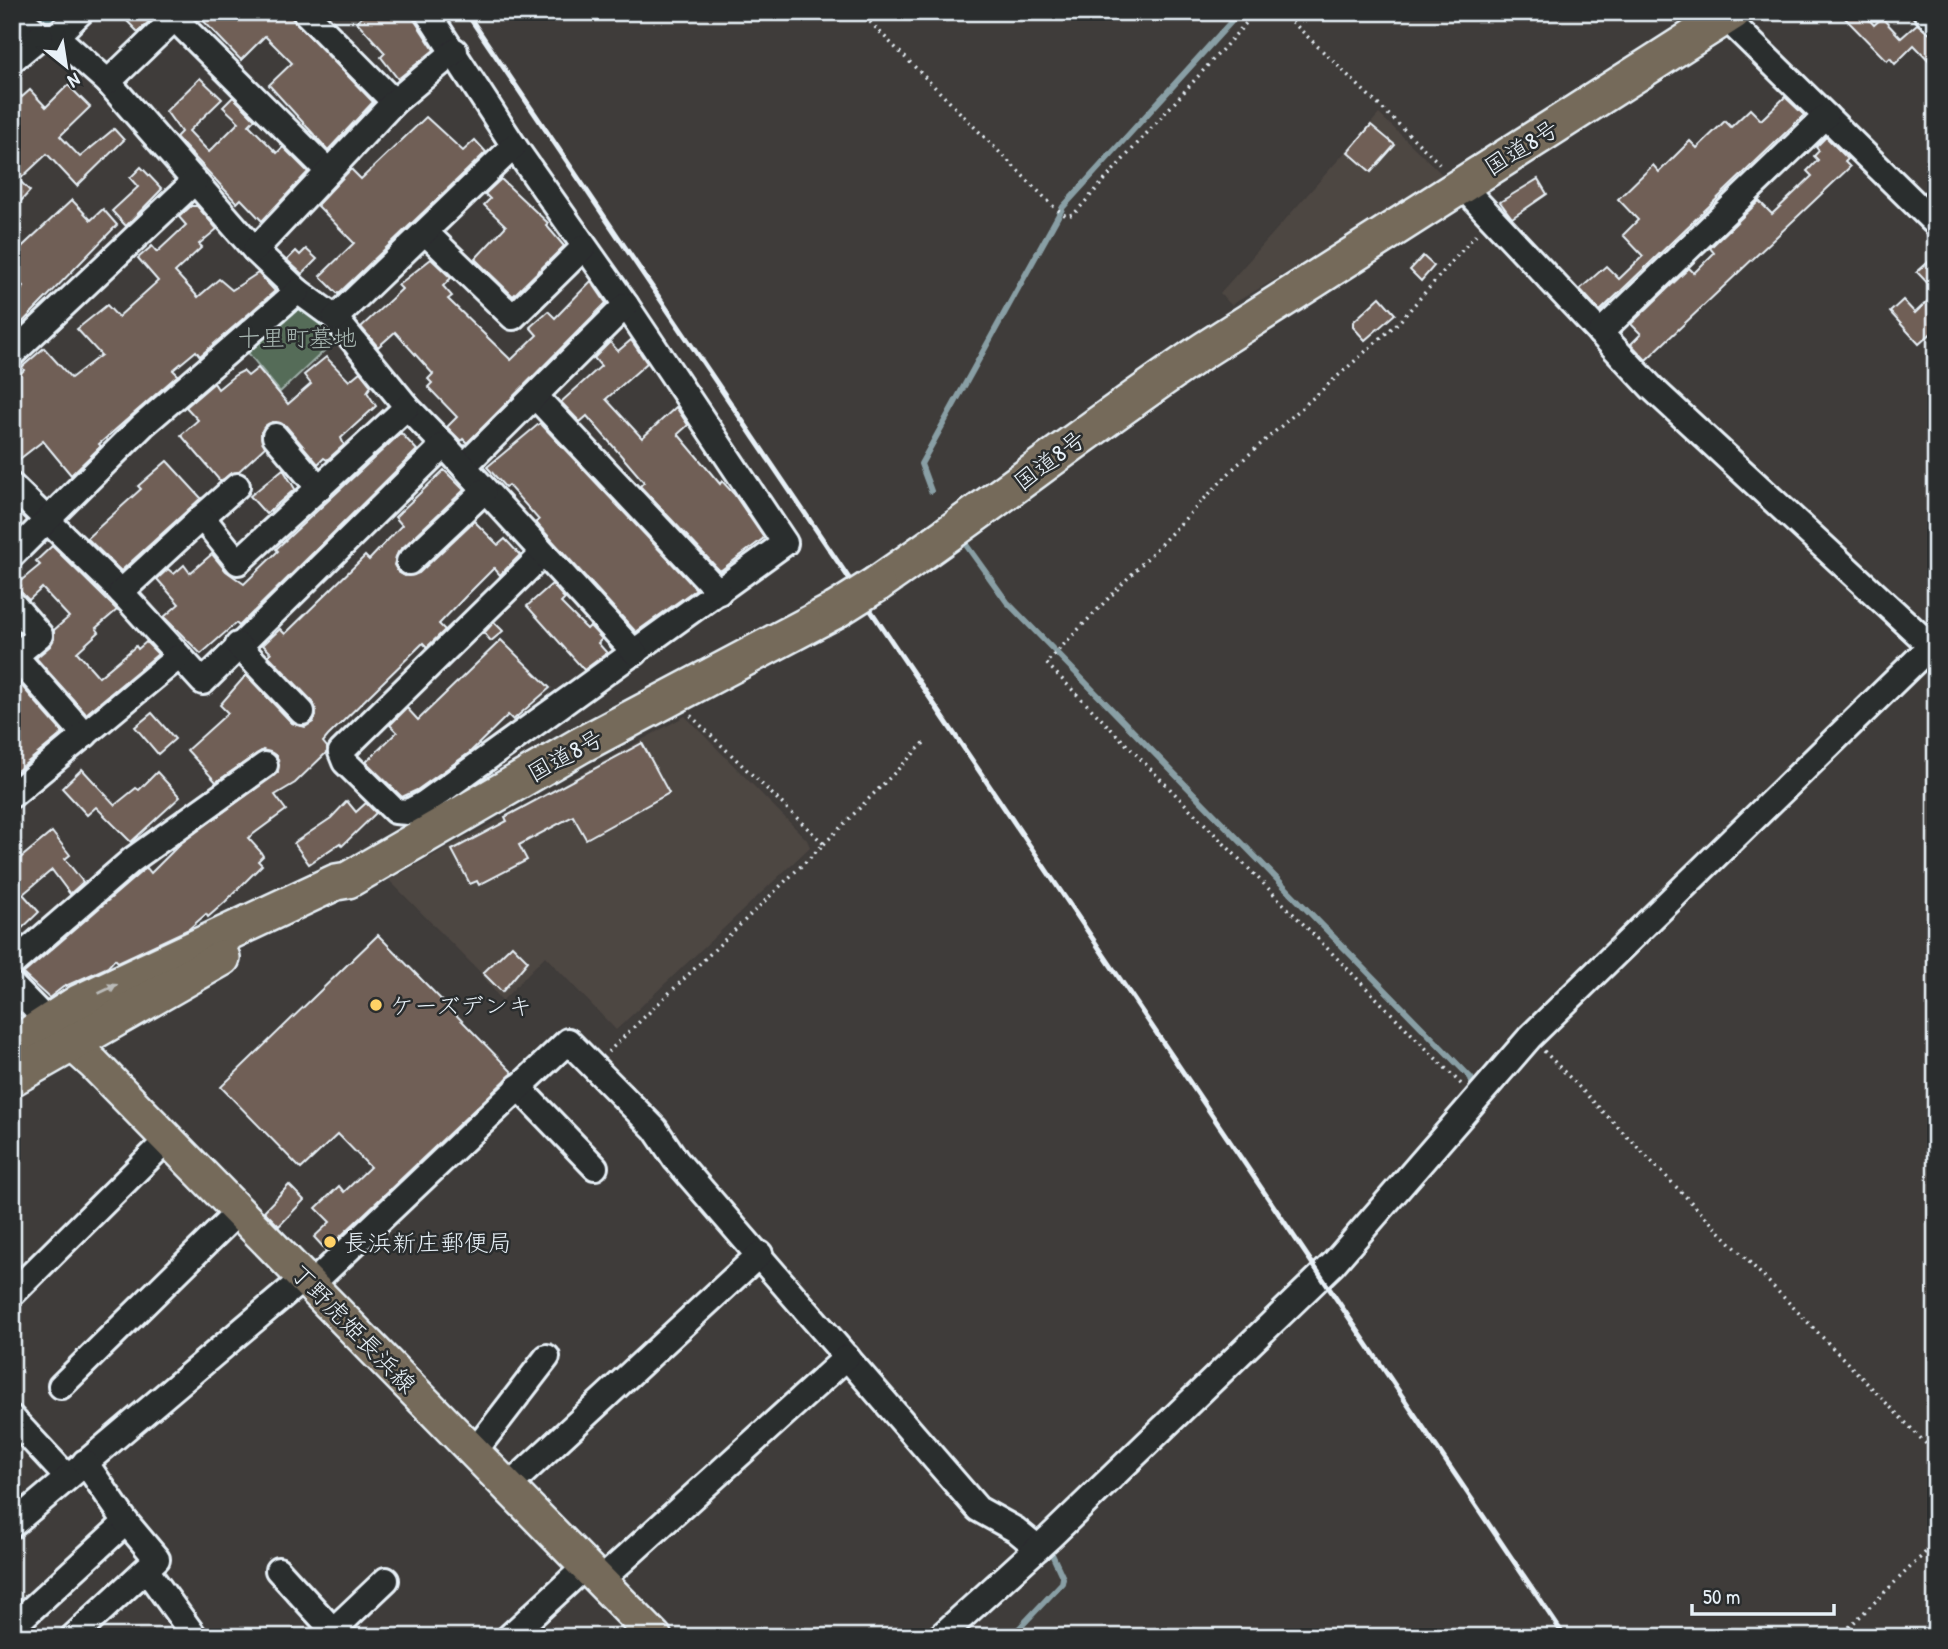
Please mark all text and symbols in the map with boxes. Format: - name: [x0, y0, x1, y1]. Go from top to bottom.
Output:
- north arrow: [32, 32, 102, 102]
- text: N: [64, 67, 85, 95]
- street label: 国道8号: [1478, 112, 1564, 182]
- park label: 十里町墓地: [237, 321, 357, 353]
- street label: 国道8号: [1006, 422, 1092, 498]
- street label: 国道8号: [521, 721, 609, 789]
- one-way arrow: [98, 983, 118, 995]
- place label: ケーズデンキ: [390, 989, 532, 1021]
- marker: ケーズデンキ: [368, 997, 384, 1013]
- place label: 長浜新庄郵便局: [344, 1226, 512, 1258]
- marker: 長浜新庄郵便局: [322, 1234, 338, 1250]
- street label: 丁野虎姫長浜線: [284, 1256, 424, 1400]
- scale bar: [1692, 1572, 1834, 1616]
- text: 50 m: [1703, 1582, 1740, 1611]

